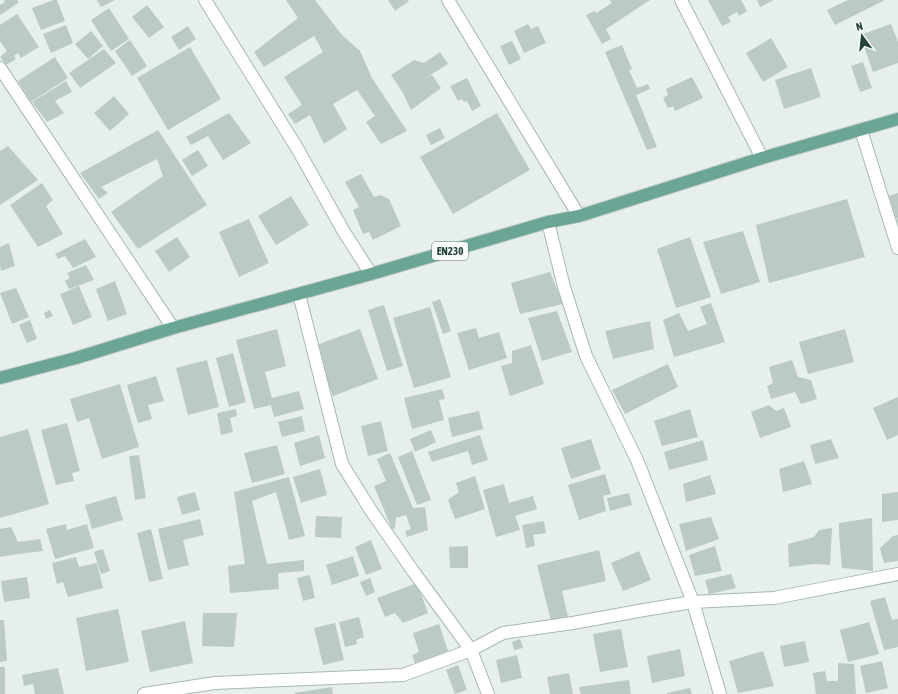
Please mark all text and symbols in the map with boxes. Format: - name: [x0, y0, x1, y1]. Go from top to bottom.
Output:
- north arrow: [842, 16, 882, 56]
- text: N: [855, 20, 864, 33]
- road number: EN230: [432, 242, 468, 260]

